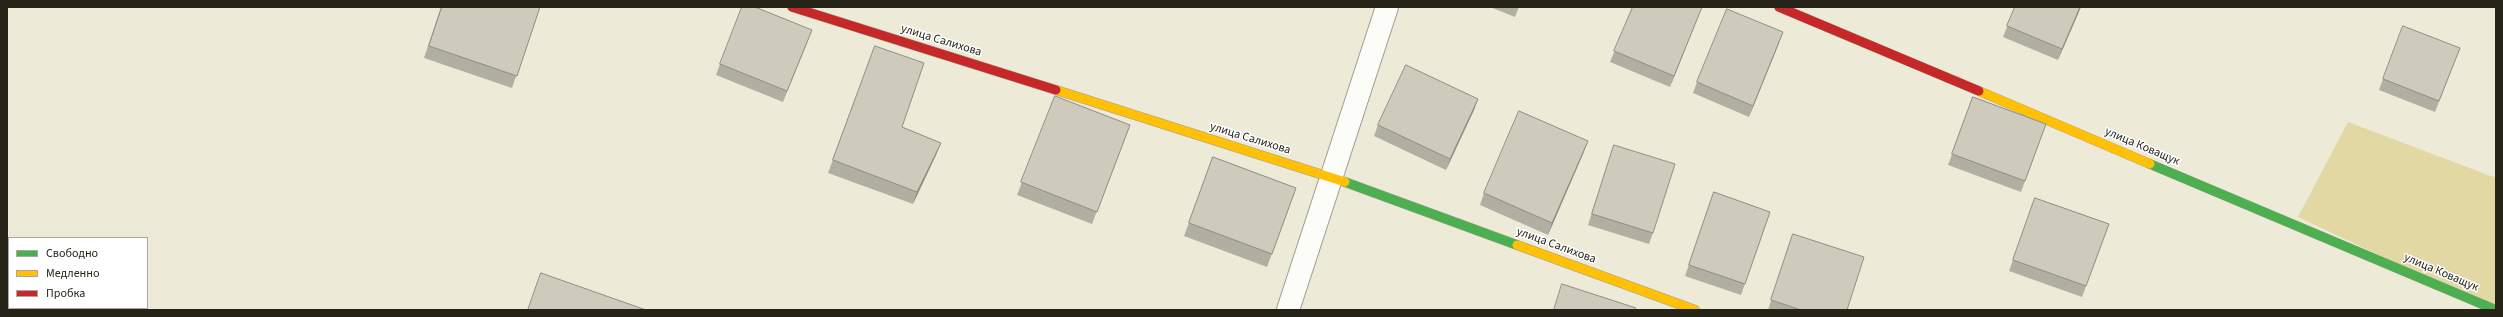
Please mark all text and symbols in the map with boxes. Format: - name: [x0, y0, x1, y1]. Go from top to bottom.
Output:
- street label: улица Салихова: [899, 22, 983, 60]
- street label: улица Салихова: [1208, 120, 1292, 158]
- street label: улица Коващук: [2102, 125, 2182, 169]
- street label: улица Салихова: [1514, 225, 1598, 267]
- legend: [8, 237, 148, 309]
- text: Свободно: [46, 245, 98, 262]
- street label: улица Коващук: [2401, 251, 2481, 295]
- text: Медленно: [46, 265, 100, 282]
- text: Пробка: [46, 285, 85, 302]

